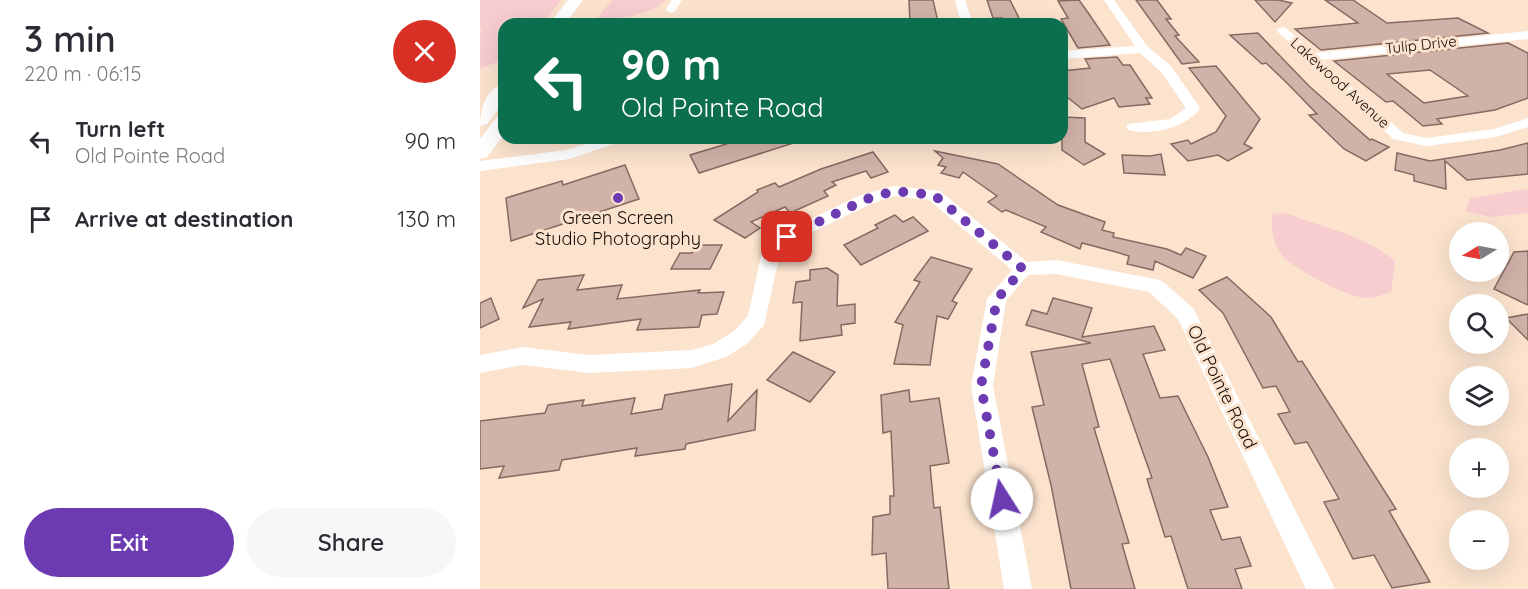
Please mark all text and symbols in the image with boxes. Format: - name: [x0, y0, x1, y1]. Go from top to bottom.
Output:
- text: 3 min: [24, 16, 116, 61]
- button: close: [393, 20, 456, 83]
- street label: Tulip Drive: [1384, 31, 1458, 58]
- street label: Lakewood Avenue: [1287, 33, 1394, 132]
- text: 90 m: [621, 38, 721, 91]
- icon: left: [522, 42, 600, 120]
- text: 220 m · 06:15: [24, 61, 141, 86]
- text: Old Pointe Road: [621, 90, 824, 124]
- text: Turn left: [75, 115, 165, 143]
- icon: left: [24, 125, 57, 158]
- text: 90 m: [405, 127, 456, 155]
- text: Old Pointe Road: [75, 143, 225, 168]
- marker: Green Screen Studio Photography: [611, 191, 625, 205]
- icon: arrive: [24, 203, 57, 236]
- text: Arrive at destination: [75, 205, 293, 233]
- text: 130 m: [397, 205, 456, 233]
- place label: Green Screen Studio Photography: [535, 206, 701, 250]
- pin: [761, 211, 812, 262]
- icon: arrive: [770, 220, 803, 253]
- north arrow: [1449, 222, 1509, 282]
- map controls: [1449, 222, 1509, 570]
- button: search: [1449, 294, 1509, 354]
- street label: Old Pointe Road: [1183, 321, 1262, 452]
- button: layers: [1449, 366, 1509, 426]
- button: +: [1449, 438, 1509, 498]
- position arrow: [970, 467, 1034, 531]
- button: Exit: [24, 508, 234, 577]
- button: Share: [246, 508, 456, 577]
- button: −: [1449, 510, 1509, 570]

